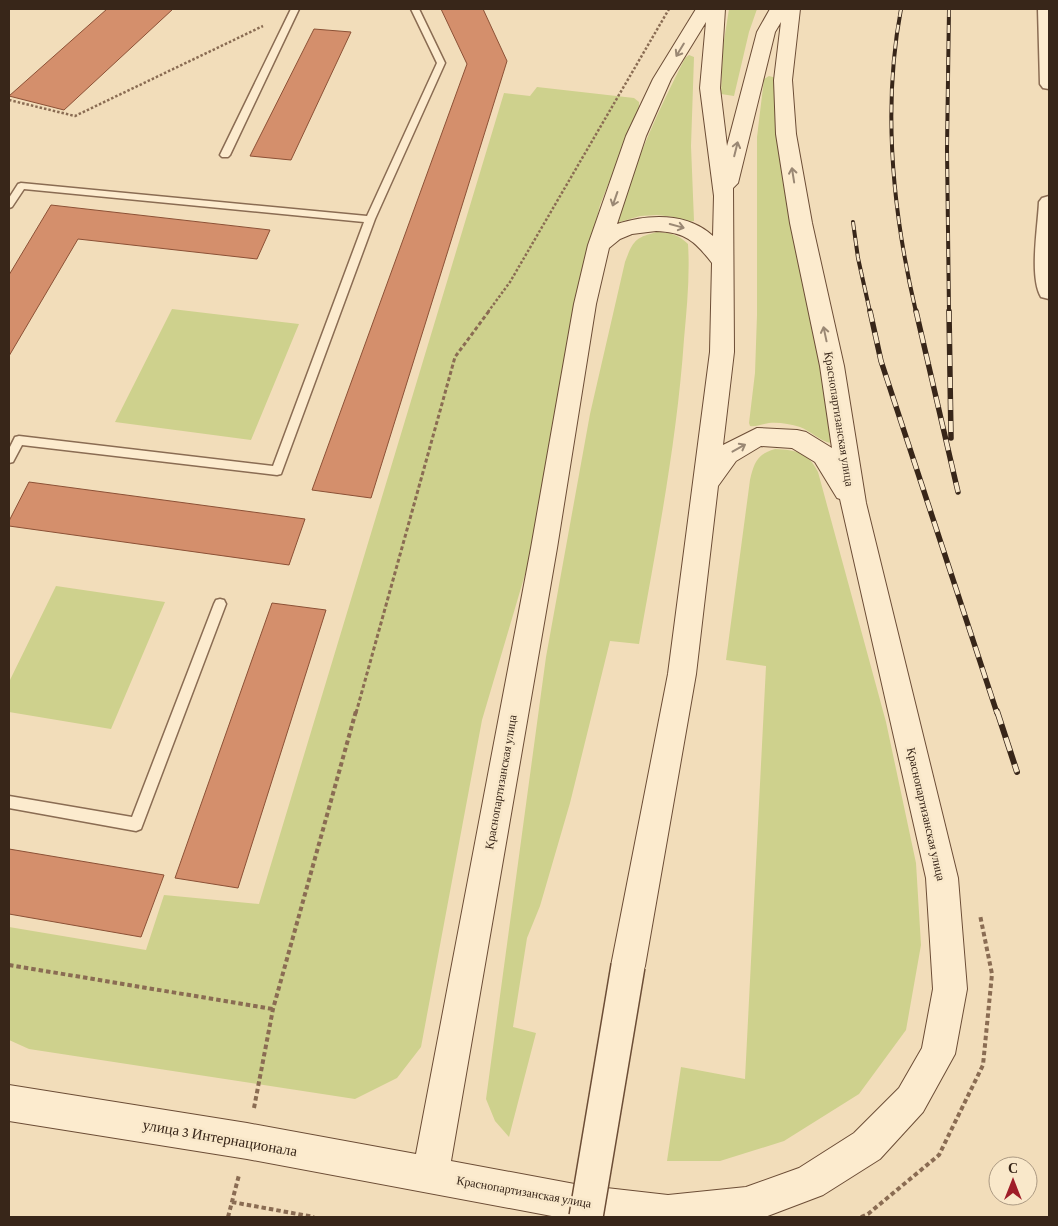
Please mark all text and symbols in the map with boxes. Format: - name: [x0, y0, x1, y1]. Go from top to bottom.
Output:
- one-way arrow: [674, 43, 684, 57]
- one-way arrow: [732, 141, 742, 157]
- one-way arrow: [787, 167, 797, 183]
- one-way arrow: [610, 191, 619, 206]
- one-way arrow: [669, 222, 685, 231]
- one-way arrow: [820, 327, 829, 343]
- street label: Краснопартизанская улица: [821, 350, 857, 488]
- one-way arrow: [731, 443, 746, 453]
- street label: Краснопартизанская улица: [482, 713, 520, 850]
- street label: Краснопартизанская улица: [904, 746, 948, 883]
- street label: улица 3 Интернационала: [142, 1117, 299, 1160]
- north arrow: [988, 1156, 1038, 1206]
- text: С: [1008, 1160, 1018, 1176]
- street label: Краснопартизанская улица: [456, 1173, 593, 1211]

